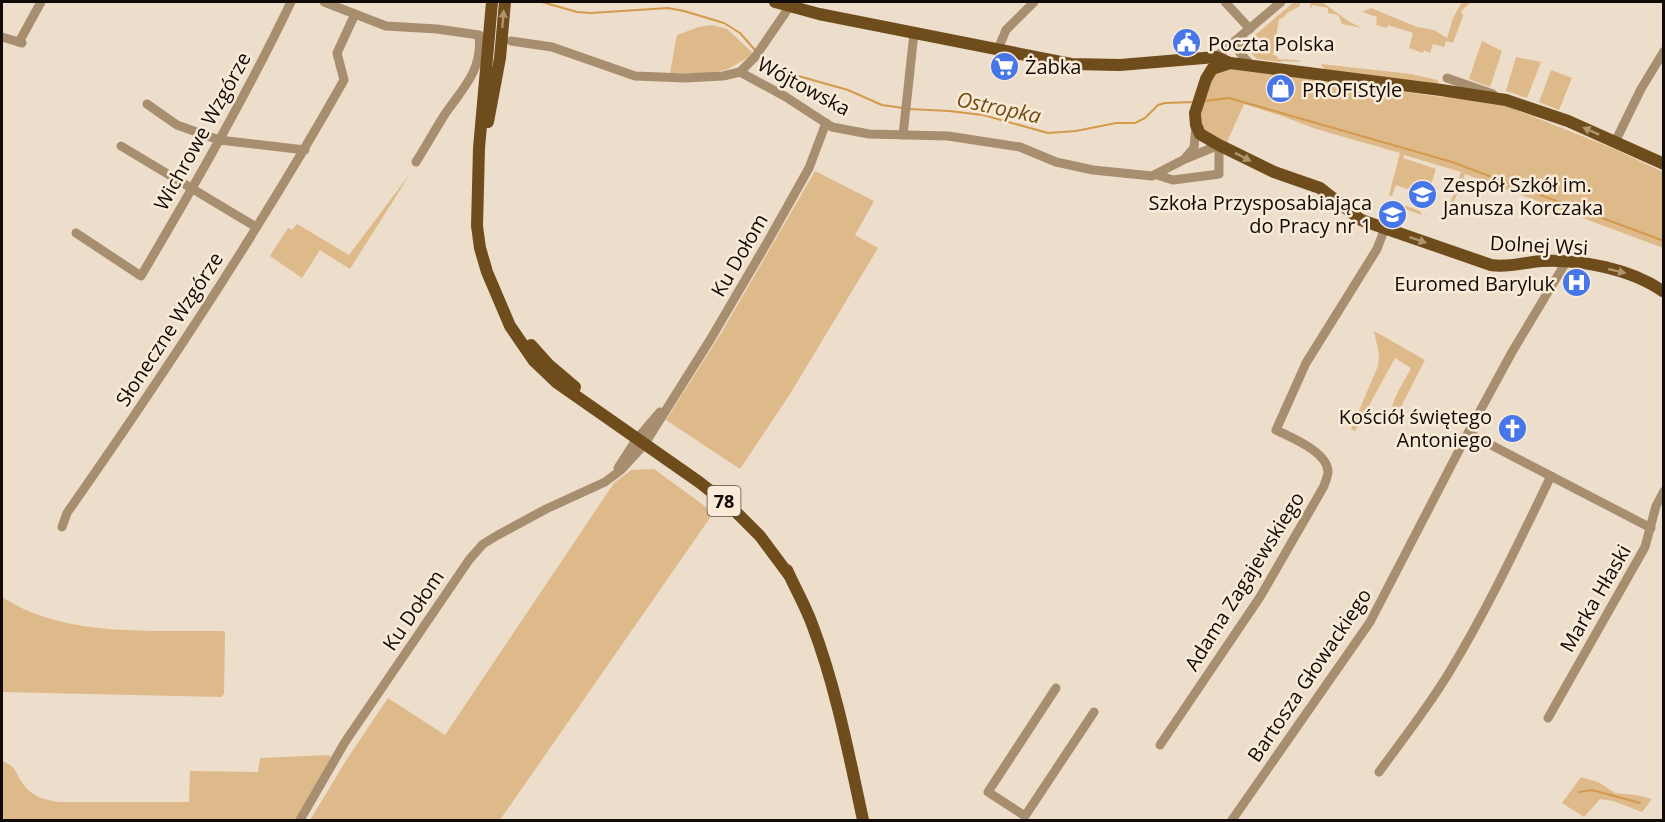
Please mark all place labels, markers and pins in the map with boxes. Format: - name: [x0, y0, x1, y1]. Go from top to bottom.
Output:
- public building icon: Poczta Polska: [1171, 27, 1203, 59]
- place label: Poczta Polska: [1208, 30, 1335, 57]
- supermarket icon: Żabka: [988, 50, 1020, 82]
- place label: Żabka: [1025, 53, 1081, 80]
- shop icon: PROFIStyle: [1265, 73, 1297, 105]
- place label: PROFIStyle: [1302, 76, 1402, 103]
- place label: Zespół Szkół im. Janusza Korczaka: [1441, 171, 1603, 221]
- school or university icon: Zespół Szkół im. Janusza Korczaka: [1406, 179, 1438, 211]
- place label: Szkoła Przysposabiająca do Pracy nr 1: [1148, 189, 1372, 239]
- school or university icon: Szkoła Przysposabiająca do Pracy nr 1: [1377, 198, 1409, 230]
- hospital icon: Euromed Baryluk: [1560, 267, 1592, 299]
- place label: Euromed Baryluk: [1394, 270, 1555, 297]
- place label: Kościół świętego Antoniego: [1339, 403, 1492, 453]
- church icon: Kościół świętego Antoniego: [1497, 412, 1529, 444]

